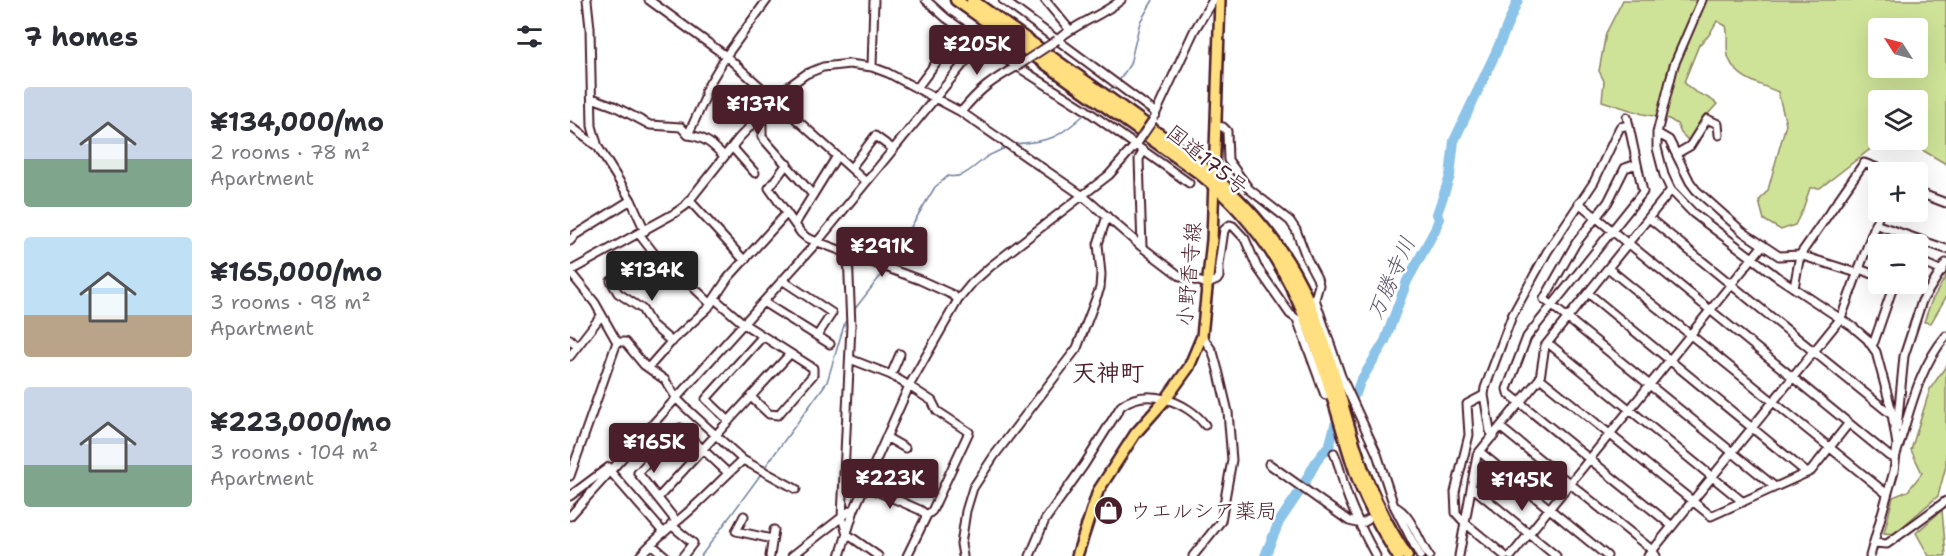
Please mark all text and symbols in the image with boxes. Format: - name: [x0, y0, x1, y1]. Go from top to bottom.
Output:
- north arrow: [1868, 18, 1928, 78]
- map controls: [1868, 18, 1928, 294]
- text: 7 homes: [24, 19, 138, 54]
- icon: filters: [513, 20, 546, 53]
- pin: ¥205K: [935, 25, 1019, 76]
- text: ¥205K: [943, 31, 1011, 57]
- pin: ¥137K: [716, 85, 800, 136]
- button: layers: [1868, 90, 1928, 150]
- text: ¥137K: [726, 91, 790, 117]
- text: ¥134,000/mo: [210, 104, 384, 139]
- icon: home: [72, 111, 144, 183]
- street label: 国道175号: [1160, 118, 1254, 202]
- text: 2 rooms · 78 m²: [210, 139, 370, 165]
- button: +: [1868, 162, 1928, 222]
- text: Apartment: [210, 165, 314, 191]
- street label: 小野香寺線: [1170, 220, 1208, 328]
- pin: ¥291K: [840, 227, 924, 278]
- water label: 万勝寺川: [1360, 232, 1422, 324]
- text: ¥291K: [850, 233, 914, 259]
- button: −: [1868, 234, 1928, 294]
- pin: ¥134K: [610, 251, 694, 302]
- text: ¥165,000/mo: [210, 254, 382, 289]
- text: ¥134K: [620, 257, 684, 283]
- icon: home: [72, 261, 144, 333]
- text: 3 rooms · 98 m²: [210, 289, 371, 315]
- text: Apartment: [210, 315, 314, 341]
- district label: 天神町: [1072, 357, 1144, 389]
- text: ¥223,000/mo: [210, 404, 392, 439]
- icon: home: [72, 411, 144, 483]
- pin: ¥165K: [612, 423, 696, 474]
- text: ¥165K: [623, 429, 685, 455]
- text: 3 rooms · 104 m²: [210, 439, 378, 465]
- pin: ¥223K: [848, 459, 932, 510]
- pin: ¥145K: [1480, 461, 1564, 512]
- text: Apartment: [210, 465, 314, 491]
- text: ¥223K: [855, 465, 925, 491]
- text: ¥145K: [1491, 467, 1553, 493]
- shop icon: ウエルシア薬局: [1093, 495, 1125, 527]
- place label: ウエルシア薬局: [1130, 497, 1277, 525]

